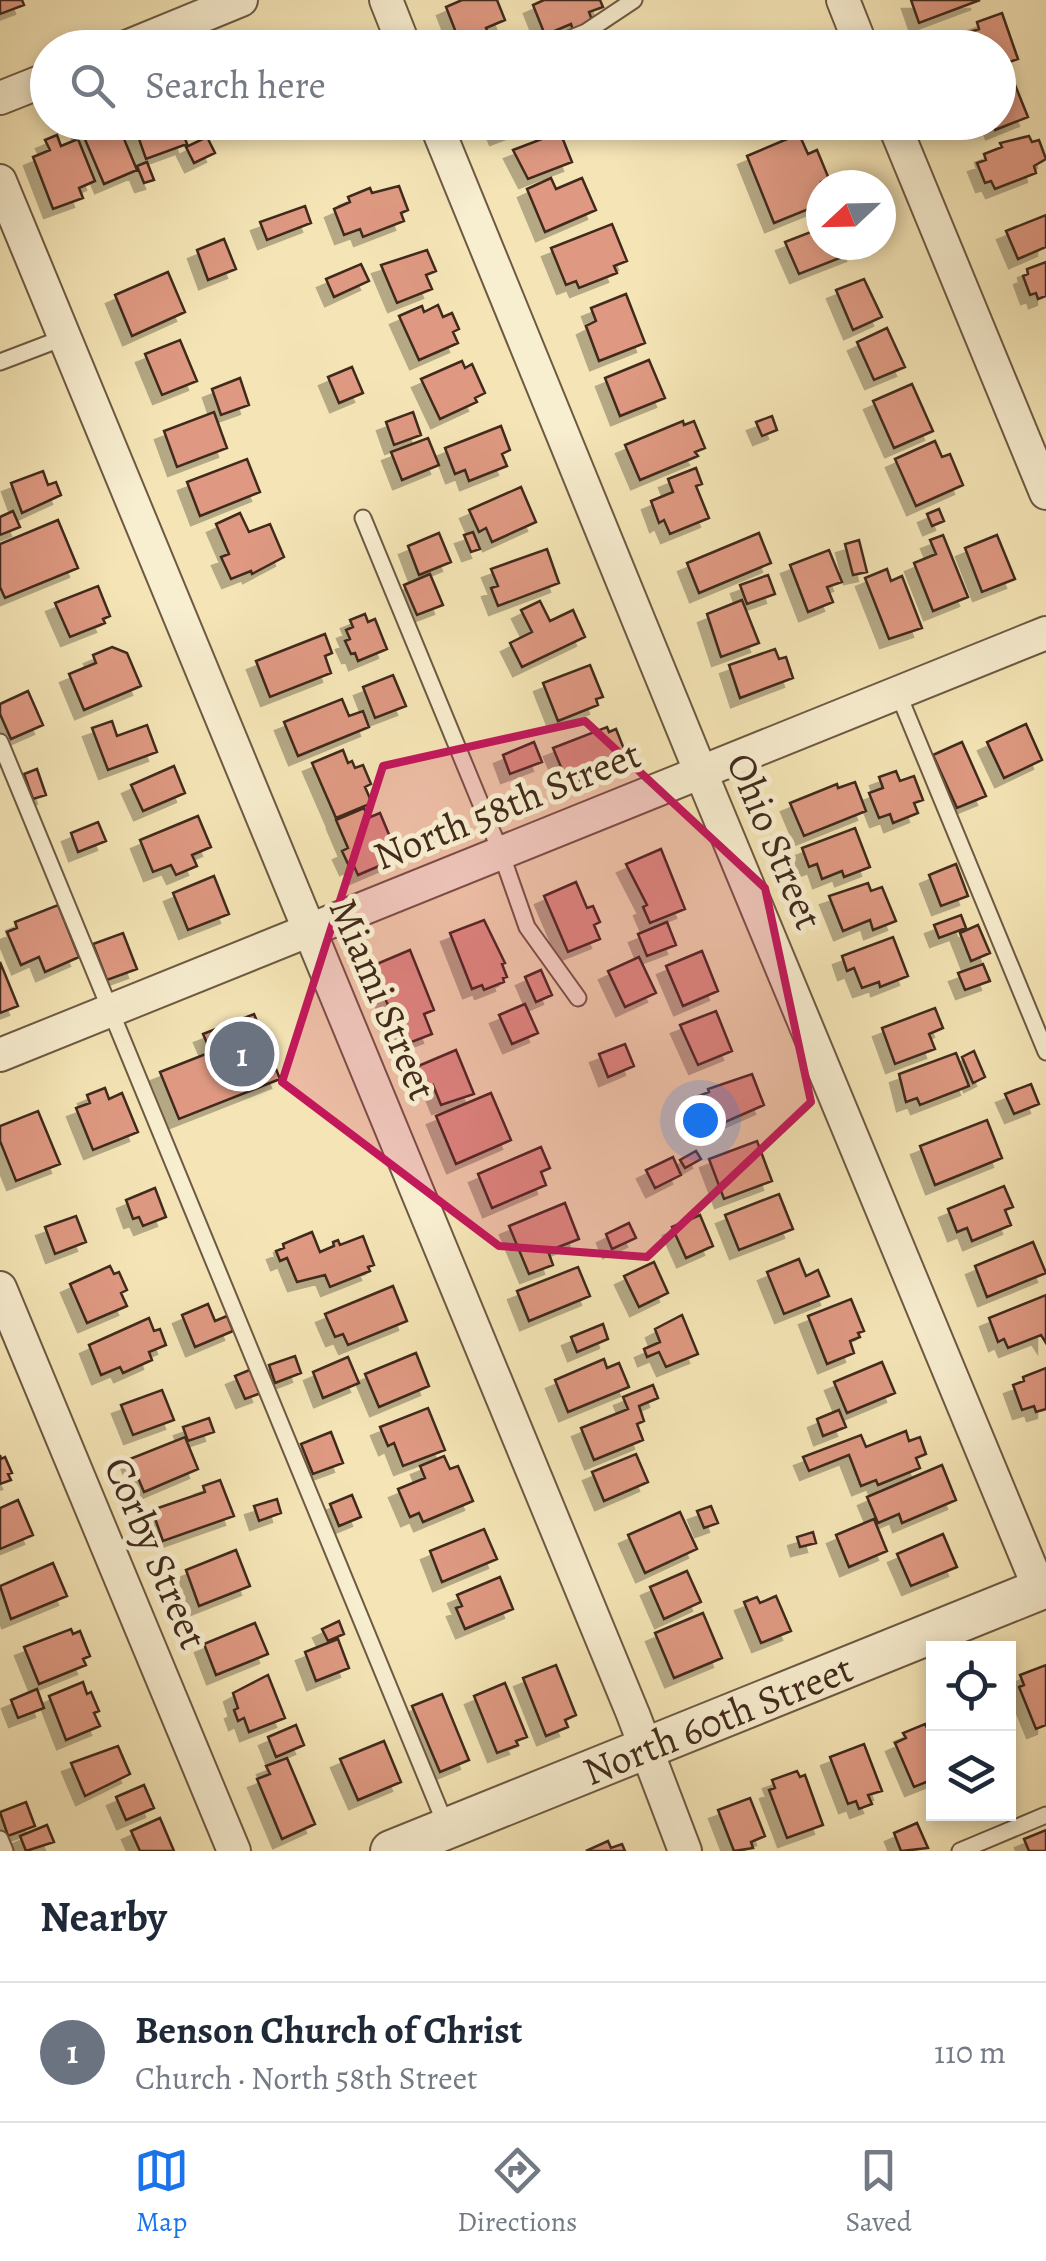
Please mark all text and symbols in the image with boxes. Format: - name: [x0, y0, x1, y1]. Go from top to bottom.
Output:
- search box: [30, 30, 1016, 140]
- icon: search: [65, 58, 120, 113]
- text: Search here: [145, 59, 326, 111]
- north arrow: [806, 170, 896, 260]
- street label: North 58th Street: [365, 726, 649, 884]
- street label: Ohio Street: [713, 744, 837, 938]
- street label: Miami Street: [316, 890, 450, 1108]
- pin: 1: [210, 1016, 274, 1092]
- your location: [675, 1095, 726, 1146]
- street label: Corby Street: [91, 1449, 221, 1657]
- street label: North 60th Street: [574, 1640, 861, 1798]
- map controls: [926, 1641, 1016, 1821]
- button: locate: [926, 1641, 1016, 1731]
- button: layers: [926, 1731, 1016, 1821]
- text: Nearby: [40, 1888, 167, 1945]
- text: Benson Church of Christ: [135, 2004, 523, 2056]
- text: 1: [67, 2030, 78, 2074]
- text: 110 m: [934, 2030, 1006, 2074]
- text: Church · North 58th Street: [135, 2056, 478, 2100]
- tab: Map: [134, 2143, 189, 2241]
- tab: Directions: [457, 2143, 577, 2241]
- tab: Saved: [846, 2143, 912, 2241]

